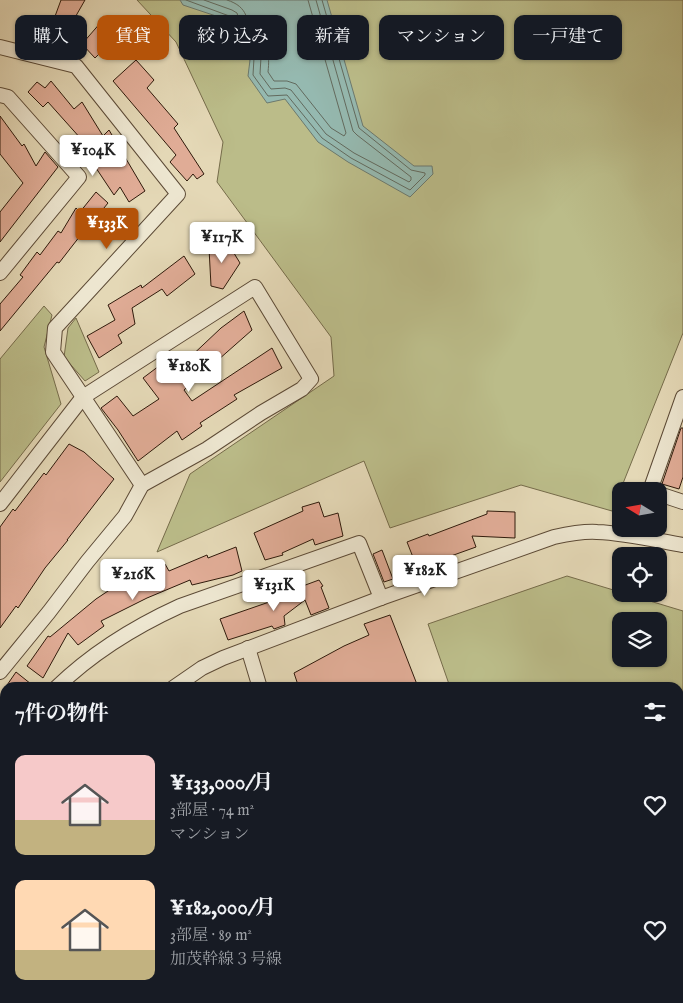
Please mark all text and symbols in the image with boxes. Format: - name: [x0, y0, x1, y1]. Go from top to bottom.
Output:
- chip: 購入: [15, 15, 87, 60]
- chip: 賃貸: [97, 15, 169, 60]
- chip: 絞り込み: [179, 15, 287, 60]
- chip: 新着: [297, 15, 369, 60]
- chip: マンション: [379, 15, 504, 60]
- chip: 一戸建て: [514, 15, 622, 60]
- pin: ¥104K: [58, 134, 128, 177]
- text: ¥104K: [71, 141, 115, 161]
- pin: ¥133K: [72, 208, 142, 250]
- text: ¥133K: [86, 214, 128, 234]
- pin: ¥117K: [187, 222, 257, 264]
- text: ¥117K: [201, 228, 243, 248]
- pin: ¥180K: [154, 350, 224, 393]
- text: ¥180K: [167, 357, 211, 377]
- north arrow: [612, 482, 668, 538]
- map controls: [612, 482, 667, 667]
- button: locate: [612, 547, 667, 602]
- pin: ¥182K: [390, 554, 460, 597]
- pin: ¥216K: [98, 558, 168, 601]
- text: ¥182K: [404, 561, 446, 581]
- text: ¥216K: [111, 565, 155, 585]
- pin: ¥131K: [239, 570, 309, 612]
- text: ¥131K: [253, 576, 295, 596]
- button: layers: [612, 612, 667, 667]
- icon: filters: [641, 698, 669, 726]
- text: 7件の物件: [15, 701, 109, 728]
- text: ¥133,000/月: [170, 770, 274, 797]
- icon: home: [55, 775, 115, 835]
- icon: heart: [641, 791, 669, 819]
- text: 3部屋 · 74 m²: [170, 801, 254, 821]
- text: マンション: [170, 825, 249, 845]
- text: ¥182,000/月: [170, 895, 276, 922]
- icon: home: [55, 900, 115, 960]
- icon: heart: [641, 916, 669, 944]
- text: 3部屋 · 89 m²: [170, 926, 252, 946]
- text: 加茂幹線３号線: [170, 950, 282, 970]

